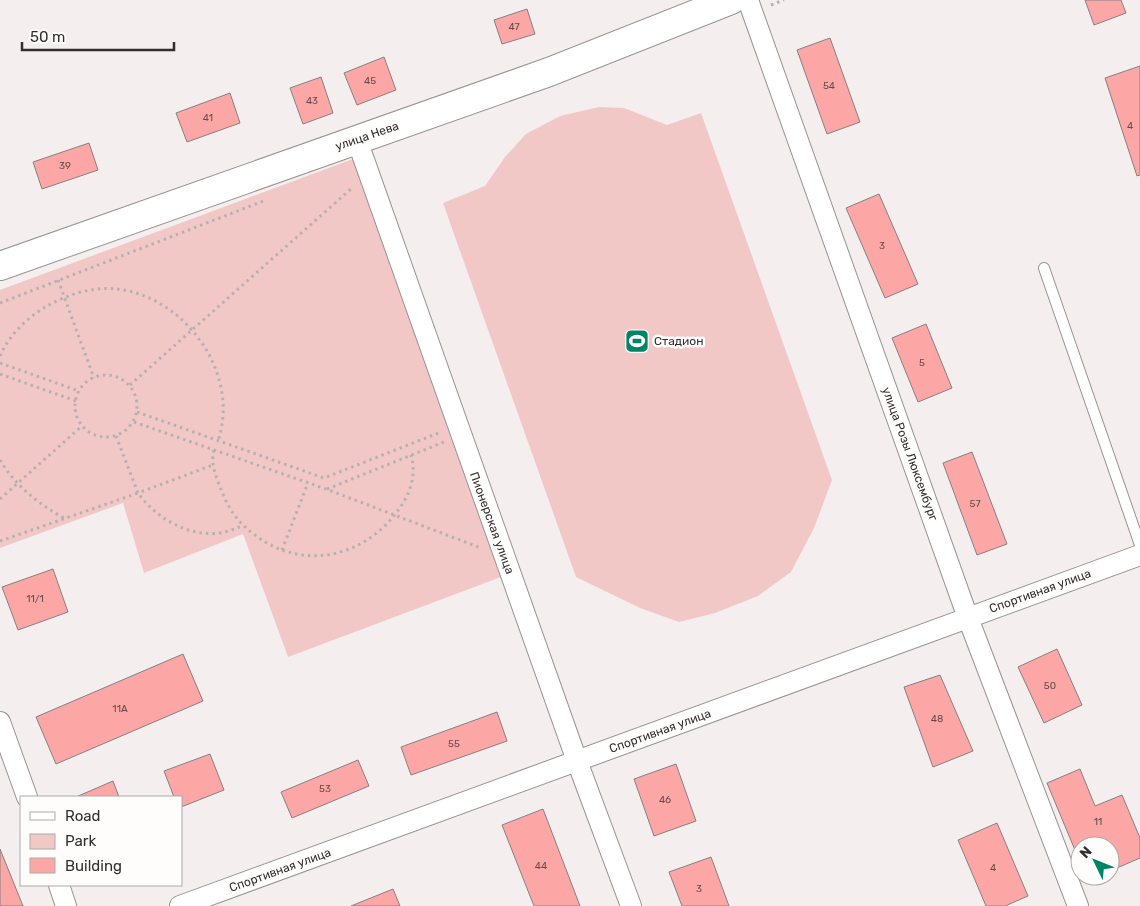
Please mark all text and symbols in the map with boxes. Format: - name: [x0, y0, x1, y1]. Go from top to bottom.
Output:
- scale bar: [22, 20, 175, 52]
- house number: 47: [508, 21, 520, 33]
- text: 50 m: [30, 28, 65, 46]
- house number: 45: [364, 75, 376, 87]
- house number: 54: [823, 80, 835, 92]
- house number: 43: [306, 95, 318, 107]
- house number: 41: [203, 112, 213, 124]
- street label: улица Нева: [333, 119, 401, 153]
- house number: 4: [1127, 120, 1133, 132]
- house number: 39: [59, 160, 71, 172]
- house number: 3: [879, 240, 885, 252]
- sports icon: Стадион: [624, 328, 650, 354]
- place label: Стадион: [654, 334, 703, 348]
- house number: 5: [919, 357, 925, 369]
- street label: улица Розы Люксембург: [879, 385, 941, 524]
- street label: Пионерская улица: [467, 470, 517, 576]
- house number: 57: [969, 498, 981, 510]
- street label: Спортивная улица: [987, 566, 1093, 616]
- house number: 11/1: [26, 593, 44, 605]
- house number: 50: [1044, 680, 1056, 692]
- house number: 11А: [112, 703, 128, 715]
- street label: Спортивная улица: [607, 706, 713, 756]
- house number: 48: [931, 713, 943, 725]
- house number: 55: [448, 738, 460, 750]
- house number: 53: [319, 783, 331, 795]
- house number: 46: [659, 794, 671, 806]
- legend: [20, 796, 182, 886]
- text: Road: [65, 807, 101, 825]
- house number: 11: [1094, 816, 1102, 828]
- text: Park: [65, 832, 96, 850]
- north arrow: [1070, 836, 1120, 886]
- text: N: [1076, 843, 1096, 862]
- street label: Спортивная улица: [227, 845, 333, 895]
- text: Building: [65, 857, 122, 875]
- house number: 44: [535, 860, 547, 872]
- house number: 4: [990, 862, 996, 874]
- house number: 3: [696, 883, 702, 895]

